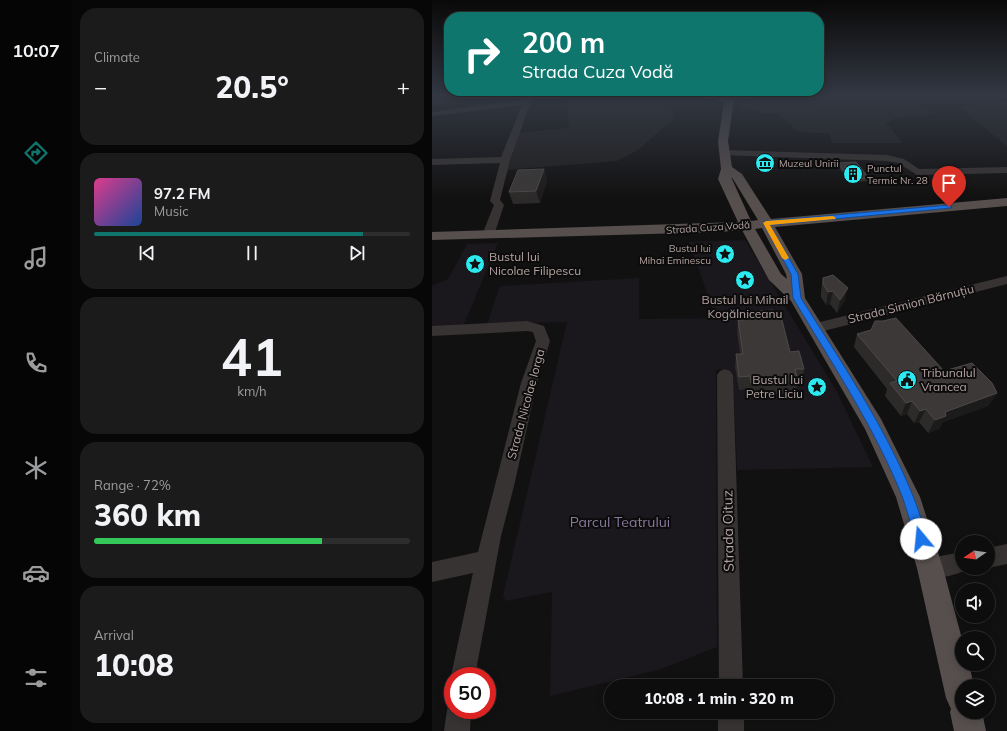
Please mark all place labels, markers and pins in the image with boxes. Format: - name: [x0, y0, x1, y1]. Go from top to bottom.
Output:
- museum icon: Muzeul Unirii: [754, 152, 776, 174]
- place label: Muzeul Unirii: [779, 157, 839, 170]
- place label: Punctul Termic Nr. 28: [867, 162, 928, 187]
- building icon: Punctul Termic Nr. 28: [842, 163, 864, 185]
- pin: [932, 166, 966, 207]
- place label: Bustul lui Mihai Eminescu: [639, 242, 711, 267]
- place icon: Bustul lui Mihai Eminescu: [714, 243, 736, 265]
- place label: Bustul lui Nicolae Filipescu: [489, 249, 581, 278]
- place icon: Bustul lui Nicolae Filipescu: [464, 253, 486, 275]
- place icon: Bustul lui Mihail Kogălniceanu: [734, 269, 756, 291]
- place label: Bustul lui Mihail Kogălniceanu: [702, 292, 788, 321]
- place label: Tribunalul Vrancea: [921, 365, 976, 394]
- public building icon: Tribunalul Vrancea: [896, 369, 918, 391]
- place label: Bustul lui Petre Liciu: [746, 372, 803, 401]
- place icon: Bustul lui Petre Liciu: [806, 376, 828, 398]

